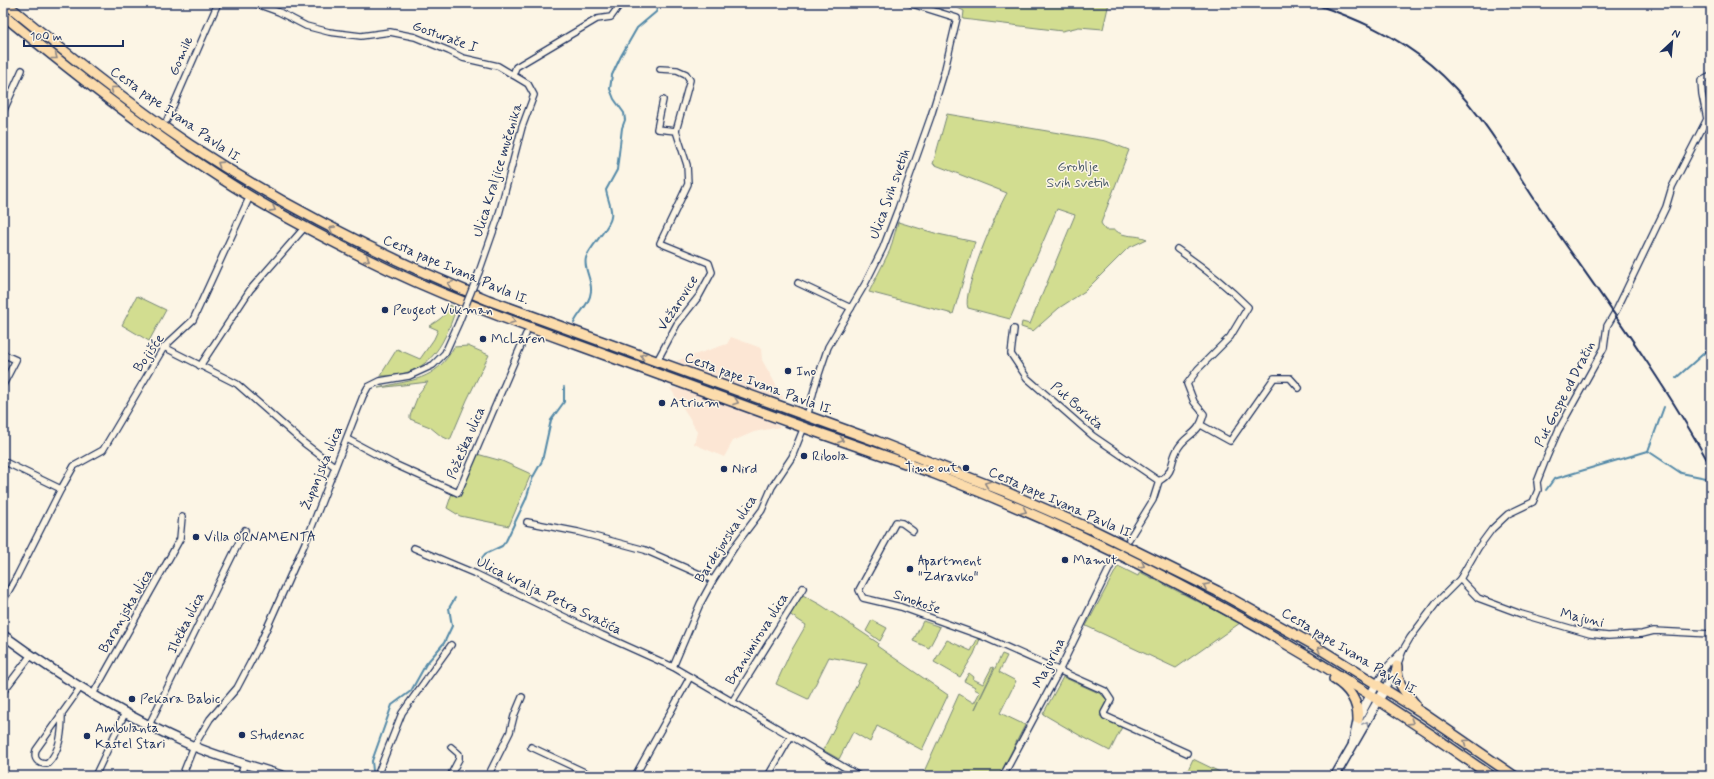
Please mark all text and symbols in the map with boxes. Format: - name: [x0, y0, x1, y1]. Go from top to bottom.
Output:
- street label: Gosturače I: [410, 17, 480, 57]
- scale bar: [24, 22, 123, 48]
- north arrow: [1652, 22, 1692, 62]
- text: N: [1670, 26, 1682, 42]
- text: 100 m: [30, 29, 62, 45]
- street label: Gomile: [165, 33, 197, 78]
- one-way arrow: [51, 52, 58, 59]
- street label: Cesta pape Ivana Pavla II.: [106, 63, 246, 168]
- one-way arrow: [111, 87, 118, 94]
- street label: Ulica Kraljice mučenika: [469, 100, 527, 240]
- street label: Ulica Svih svetih: [865, 146, 915, 242]
- park label: Groblje Svih svetih: [1046, 158, 1110, 192]
- one-way arrow: [217, 162, 224, 169]
- one-way arrow: [268, 204, 276, 211]
- one-way arrow: [329, 226, 336, 234]
- street label: Cesta pape Ivana Pavla II.: [380, 231, 532, 309]
- one-way arrow: [363, 254, 371, 262]
- street label: Vežarovice: [653, 272, 703, 334]
- one-way arrow: [446, 281, 453, 289]
- place label: Peugeot Vukman: [393, 301, 493, 321]
- marker: Peugeot Vukman: [380, 305, 390, 315]
- one-way arrow: [509, 316, 516, 325]
- street label: Bojišće: [129, 330, 169, 376]
- place label: McLaren: [491, 330, 546, 348]
- marker: McLaren: [478, 334, 488, 344]
- street label: Put Gospe od Dračin: [1531, 338, 1599, 450]
- street label: Cesta pape Ivana Pavla II.: [682, 349, 836, 419]
- one-way arrow: [640, 353, 647, 361]
- place label: Ino: [796, 362, 816, 380]
- marker: Ino: [783, 366, 793, 376]
- street label: Put Boruča: [1047, 378, 1107, 434]
- place label: Atrium: [670, 394, 719, 412]
- marker: Atrium: [657, 398, 667, 408]
- one-way arrow: [732, 398, 739, 406]
- street label: Požeška ulica: [443, 404, 489, 482]
- street label: Županjska ulica: [297, 423, 347, 513]
- one-way arrow: [837, 436, 844, 444]
- place label: Ribola: [812, 447, 849, 465]
- marker: Ribola: [799, 451, 809, 461]
- place label: Time out: [905, 459, 959, 477]
- place label: Nird: [732, 460, 757, 478]
- marker: Time out: [961, 463, 971, 473]
- street label: Cesta pape Ivana Pavla II.: [985, 463, 1137, 543]
- marker: Nird: [719, 464, 729, 474]
- one-way arrow: [983, 481, 990, 489]
- street label: Bardejovska ulica: [691, 492, 761, 586]
- one-way arrow: [1020, 507, 1027, 515]
- place label: Villa ORNAMENTA: [204, 528, 316, 546]
- marker: Villa ORNAMENTA: [191, 532, 201, 542]
- place label: Mamut: [1073, 551, 1118, 569]
- place label: Apartment "Zdravko": [918, 552, 982, 586]
- street label: Ulica kralja Petra Svačića: [473, 553, 625, 639]
- marker: Mamut: [1060, 555, 1070, 565]
- one-way arrow: [1138, 561, 1145, 568]
- marker: Apartment "Zdravko": [905, 564, 915, 574]
- street label: Baranjska ulica: [95, 566, 157, 656]
- one-way arrow: [1203, 583, 1210, 591]
- street label: Sinokoše: [891, 585, 943, 619]
- street label: Iločka ulica: [163, 589, 209, 657]
- street label: Branimirova ulica: [722, 590, 792, 688]
- street label: Cesta pape Ivana Pavla II.: [1278, 604, 1422, 700]
- street label: Majuni: [1558, 604, 1606, 632]
- street label: Majurina: [1029, 635, 1069, 691]
- one-way arrow: [1317, 646, 1324, 653]
- place label: Pekara Babic: [140, 690, 221, 708]
- marker: Pekara Babic: [127, 694, 137, 704]
- one-way arrow: [1407, 717, 1414, 724]
- place label: Ambulanta Kastel Stari: [95, 719, 165, 753]
- one-way arrow: [1361, 720, 1369, 728]
- place label: Studenac: [250, 726, 305, 744]
- marker: Studenac: [237, 730, 247, 740]
- marker: Ambulanta Kastel Stari: [82, 731, 92, 741]
- one-way arrow: [1464, 740, 1471, 747]

